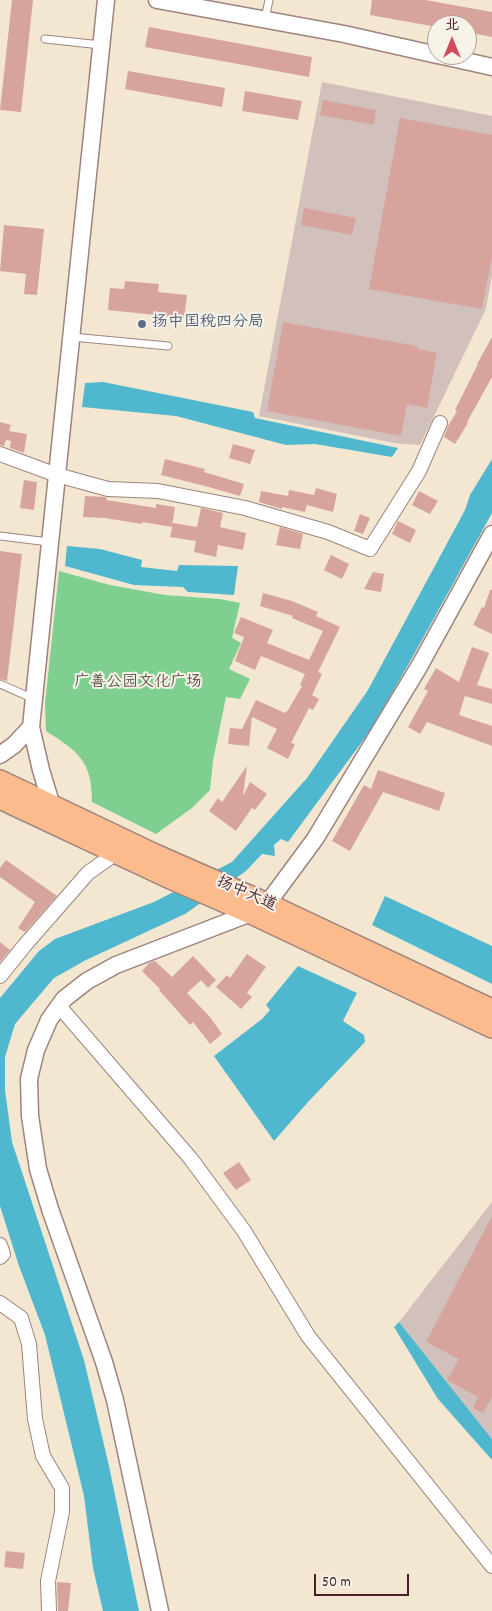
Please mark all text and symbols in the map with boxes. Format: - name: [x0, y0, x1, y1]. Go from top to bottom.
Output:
- north arrow: [427, 15, 477, 65]
- text: 北: [445, 16, 459, 36]
- place label: 扬中国税四分局: [152, 314, 264, 334]
- marker: 扬中国税四分局: [136, 318, 148, 330]
- park label: 广善公园文化广场: [74, 674, 202, 694]
- street label: 扬中大道: [213, 873, 279, 917]
- scale bar: [317, 1564, 412, 1596]
- text: 50 m: [322, 1572, 351, 1594]

